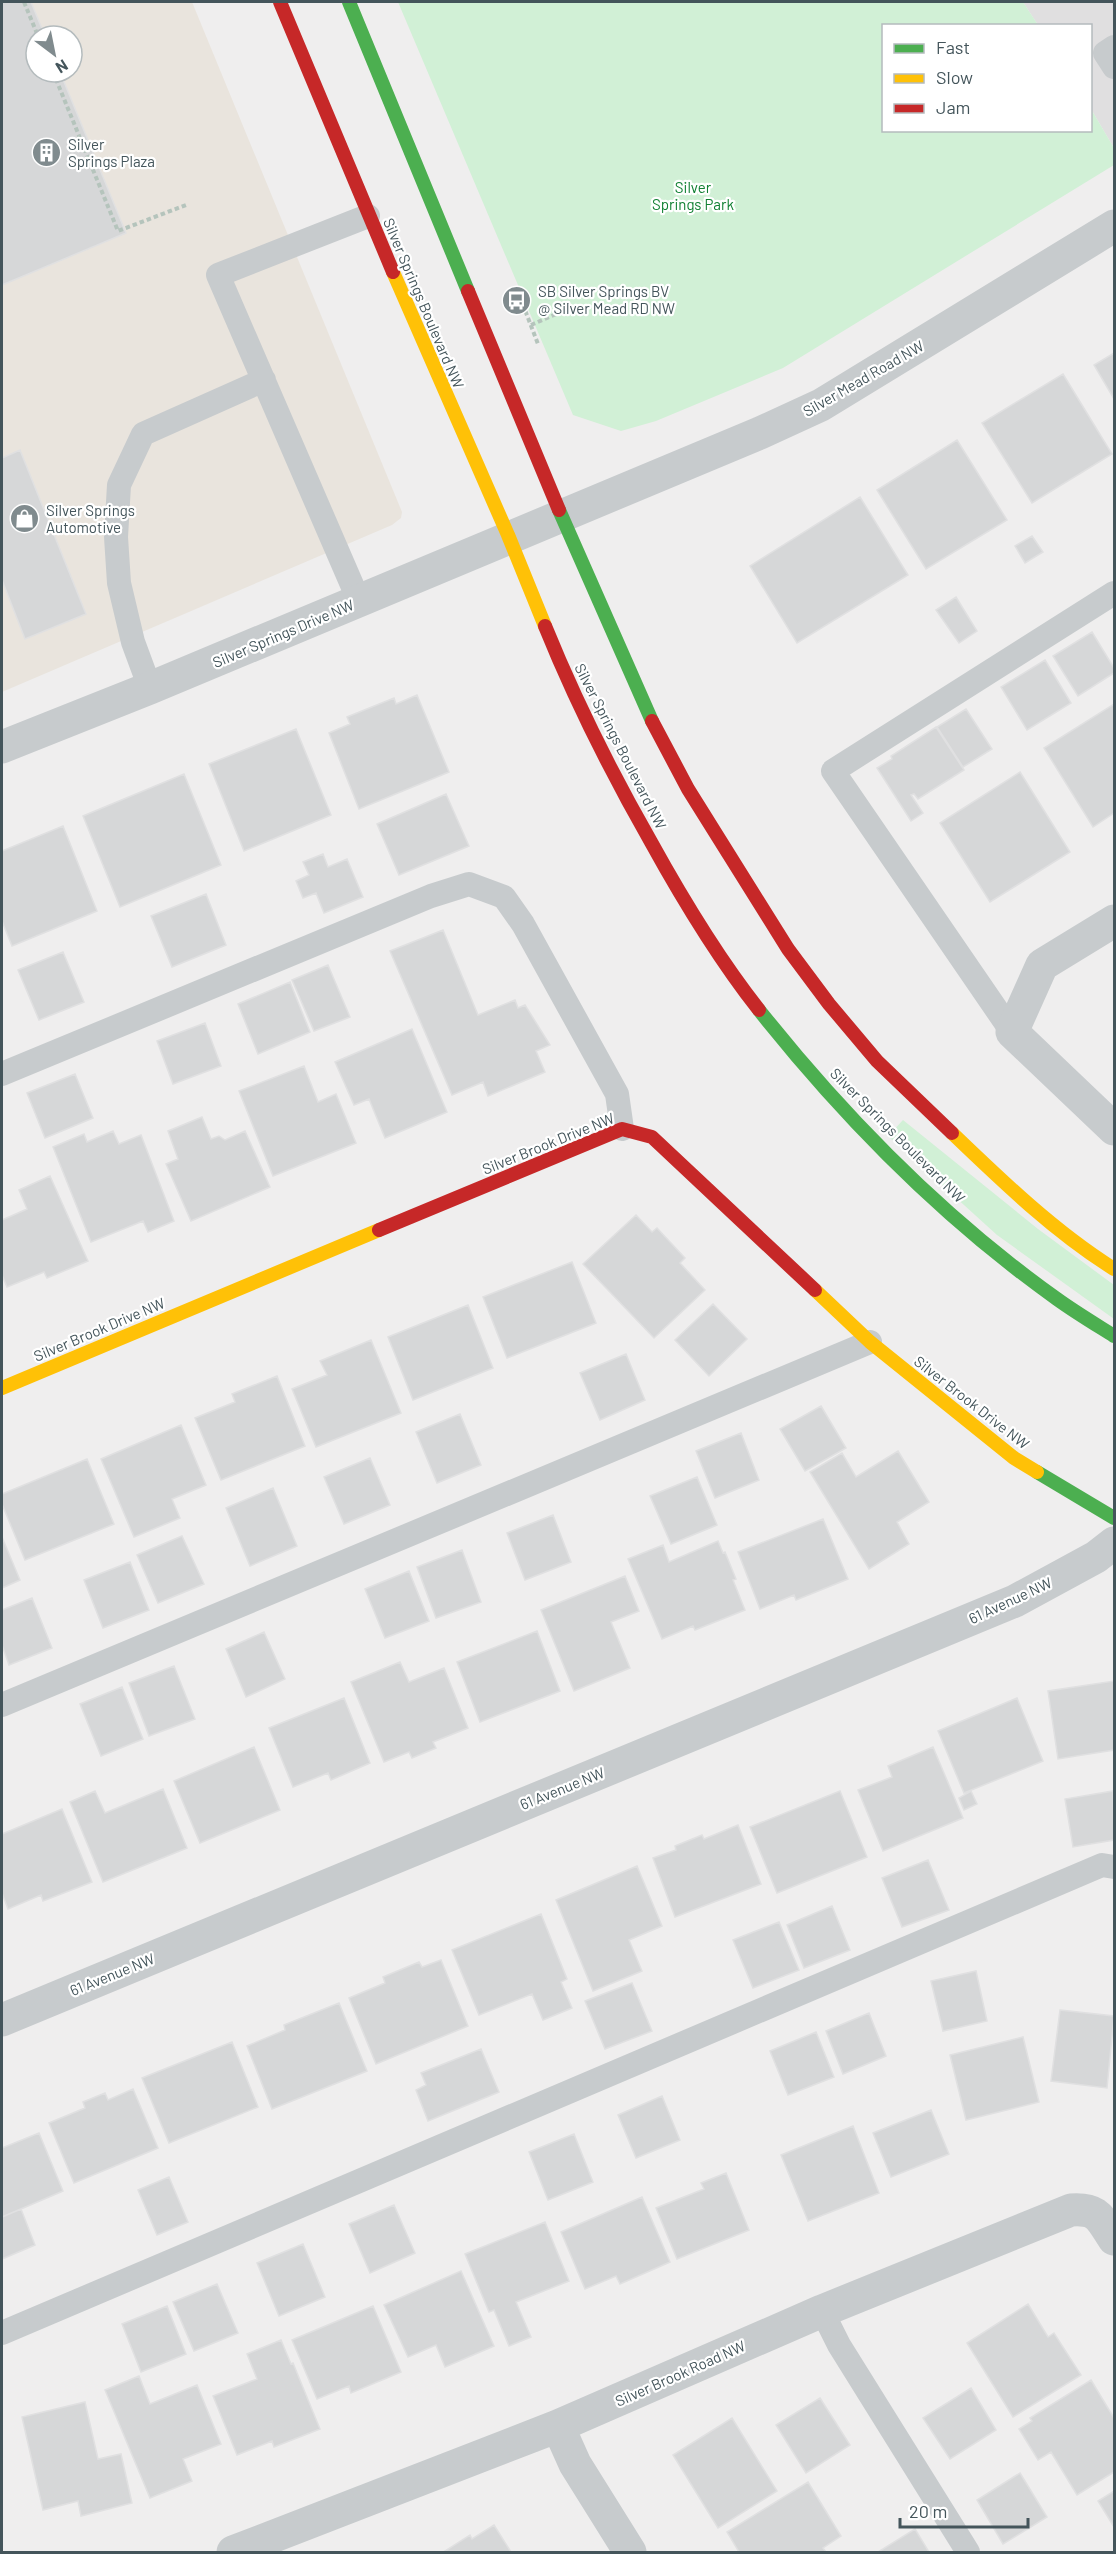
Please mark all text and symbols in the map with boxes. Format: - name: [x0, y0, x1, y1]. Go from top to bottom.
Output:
- north arrow: [24, 24, 84, 84]
- legend: [882, 24, 1092, 132]
- text: Fast: [936, 36, 970, 58]
- text: N: [53, 56, 72, 78]
- text: Slow: [936, 66, 973, 88]
- text: Jam: [936, 96, 970, 118]
- place label: Silver Springs Plaza: [68, 135, 155, 170]
- building icon: Silver Springs Plaza: [31, 137, 63, 169]
- park label: Silver Springs Park: [652, 178, 734, 213]
- street label: Silver Springs Boulevard NW: [380, 215, 468, 391]
- place label: SB Silver Springs BV @ Silver Mead RD NW: [538, 282, 675, 317]
- bus stop icon: SB Silver Springs BV @ Silver Mead RD NW: [501, 284, 533, 316]
- street label: Silver Mead Road NW: [799, 336, 927, 420]
- place label: Silver Springs Automotive: [46, 501, 135, 536]
- shop icon: Silver Springs Automotive: [9, 503, 41, 535]
- street label: Silver Springs Drive NW: [210, 595, 356, 671]
- street label: Silver Springs Boulevard NW: [571, 660, 671, 832]
- street label: Silver Springs Boulevard NW: [827, 1064, 969, 1206]
- street label: Silver Brook Drive NW: [479, 1108, 617, 1178]
- street label: Silver Brook Drive NW: [31, 1293, 167, 1365]
- street label: Silver Brook Drive NW: [911, 1352, 1033, 1452]
- street label: 61 Avenue NW: [966, 1573, 1054, 1627]
- street label: 61 Avenue NW: [517, 1763, 607, 1813]
- street label: 61 Avenue NW: [67, 1949, 157, 1999]
- street label: Silver Brook Road NW: [612, 2336, 748, 2410]
- scale bar: [900, 2491, 1028, 2529]
- text: 20 m: [909, 2500, 947, 2522]

